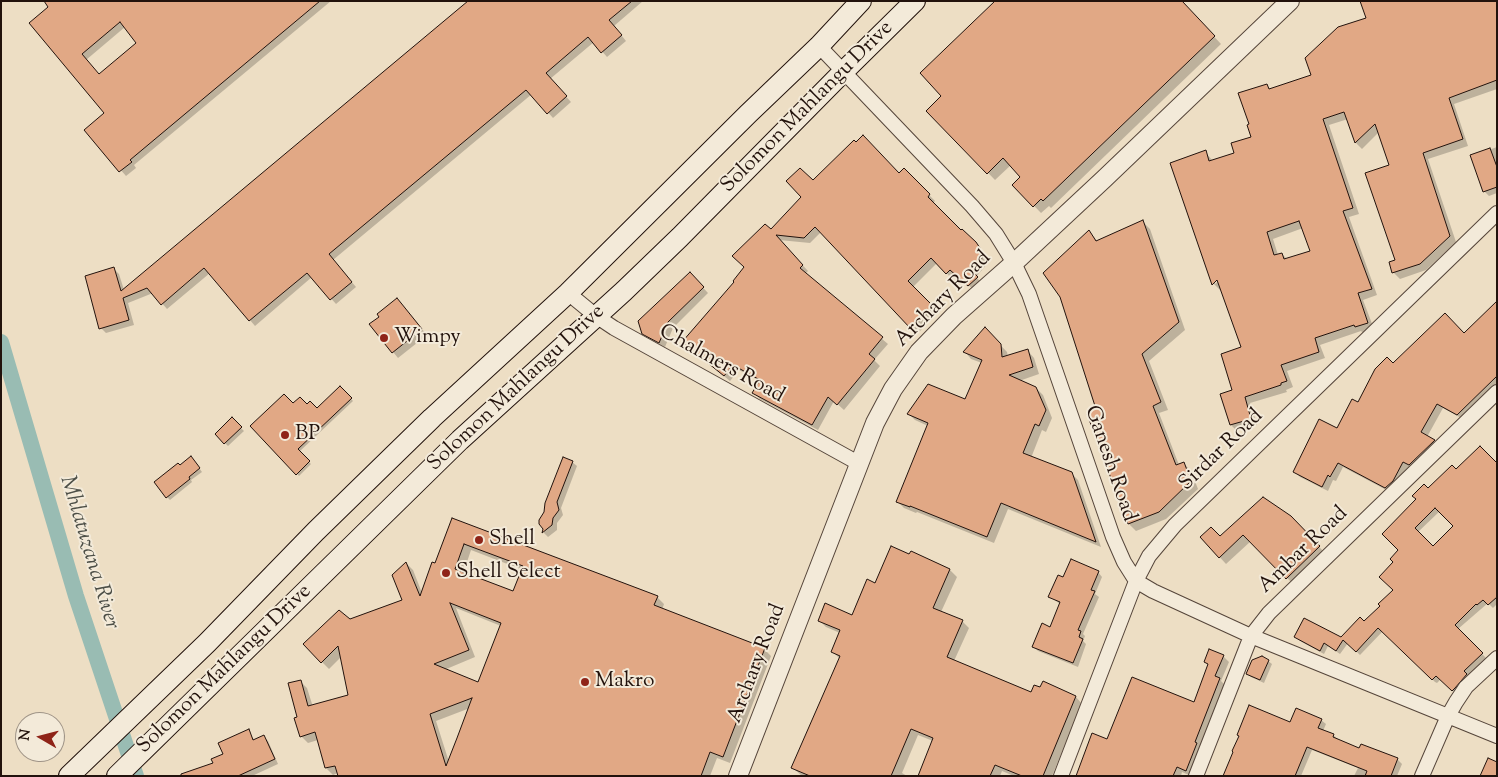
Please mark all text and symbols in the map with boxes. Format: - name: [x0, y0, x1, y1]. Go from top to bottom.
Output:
- street label: Solomon Mahlangu Drive: [717, 17, 899, 199]
- street label: Archary Road: [891, 247, 997, 353]
- street label: Solomon Mahlangu Drive: [423, 300, 611, 478]
- street label: Chalmers Road: [654, 320, 788, 410]
- place label: Wimpy: [394, 325, 461, 351]
- marker: Wimpy: [378, 332, 390, 344]
- street label: Ganesh Road: [1077, 403, 1141, 525]
- street label: Sirdar Road: [1175, 405, 1269, 497]
- place label: BP: [295, 422, 320, 448]
- marker: BP: [279, 429, 291, 441]
- water label: Mhlatuzana River: [52, 473, 124, 633]
- street label: Ambar Road: [1254, 502, 1354, 600]
- place label: Shell: [489, 527, 535, 553]
- marker: Shell: [473, 534, 485, 546]
- place label: Shell Select: [456, 560, 561, 586]
- marker: Shell Select: [440, 567, 452, 579]
- street label: Solomon Mahlangu Drive: [132, 580, 318, 760]
- street label: Archary Road: [724, 601, 792, 727]
- place label: Makro: [595, 669, 654, 695]
- marker: Makro: [579, 676, 591, 688]
- north arrow: [15, 712, 65, 762]
- text: N: [15, 728, 37, 742]

